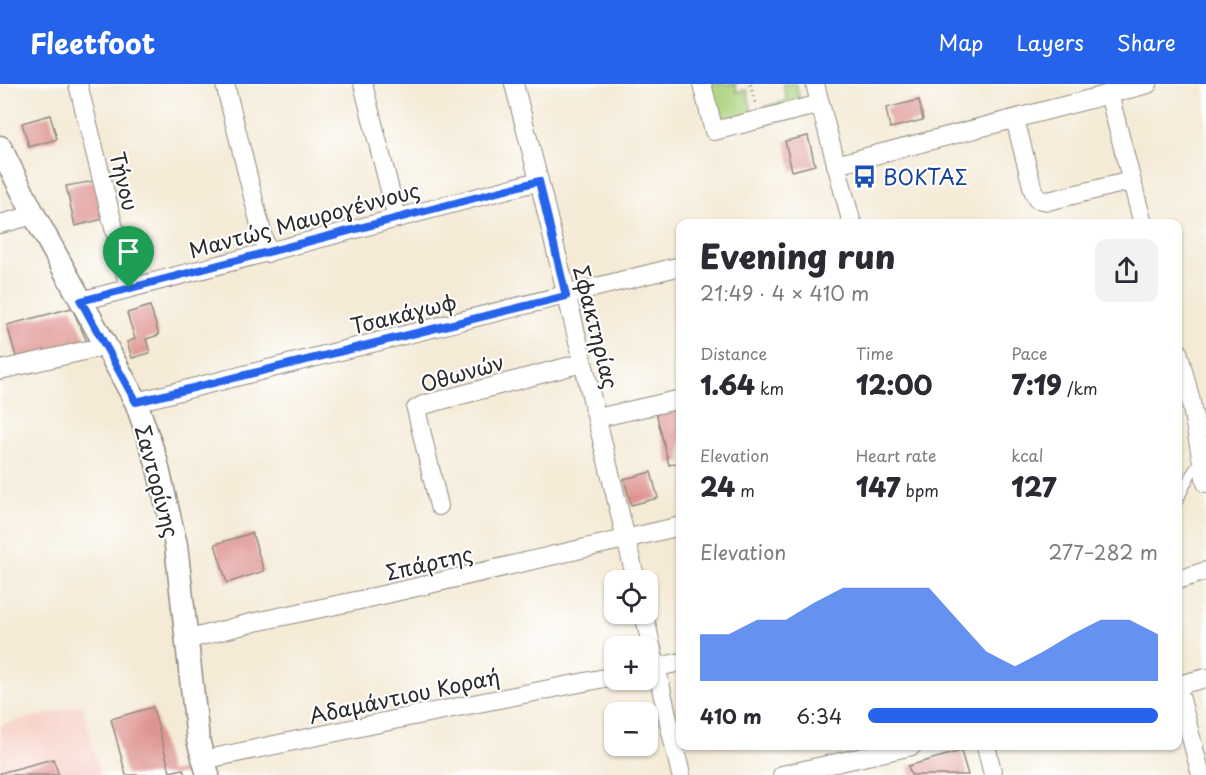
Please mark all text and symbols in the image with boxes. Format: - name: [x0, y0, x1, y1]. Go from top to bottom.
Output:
- text: Fleetfoot: [30, 21, 155, 64]
- text: Map: [939, 26, 983, 58]
- text: Layers: [1016, 26, 1084, 58]
- text: Share: [1117, 26, 1176, 58]
- street label: Τήνου: [102, 148, 148, 214]
- place label: ΒΟΚΤΑΣ: [883, 160, 968, 192]
- bus stop icon: ΒΟΚΤΑΣ: [852, 163, 878, 189]
- street label: Μαντώς Μαυρογέννους: [185, 173, 423, 265]
- pin: [103, 226, 154, 288]
- text: Evening run: [700, 230, 895, 280]
- icon: arrive: [112, 235, 145, 268]
- button: share: [1095, 239, 1158, 302]
- street label: Σφακτηρίας: [566, 262, 628, 392]
- text: 21:49 · 4 × 410 m: [700, 278, 869, 308]
- street label: Τσακάγωφ: [347, 284, 459, 342]
- text: Distance: [700, 341, 767, 365]
- text: Time: [856, 341, 893, 365]
- text: Pace: [1011, 341, 1047, 365]
- street label: Οθωνών: [416, 345, 508, 399]
- text: 1.64: [700, 365, 755, 404]
- text: 12:00: [856, 365, 932, 404]
- text: 7:19: [1011, 365, 1062, 404]
- text: km: [755, 376, 784, 400]
- text: /km: [1062, 376, 1098, 400]
- street label: Σαντορίνης: [128, 421, 188, 541]
- text: Elevation: [700, 443, 769, 467]
- text: Heart rate: [856, 443, 936, 467]
- text: kcal: [1011, 443, 1043, 467]
- text: 24: [700, 467, 735, 506]
- text: 147: [856, 467, 901, 506]
- text: 127: [1011, 467, 1056, 506]
- text: m: [735, 478, 755, 502]
- text: bpm: [901, 478, 939, 502]
- street label: Σπάρτης: [382, 536, 476, 588]
- text: Elevation: [700, 537, 786, 567]
- text: 277–282 m: [1048, 537, 1158, 567]
- map controls: [604, 570, 658, 756]
- button: locate: [604, 570, 658, 624]
- button: +: [604, 636, 658, 690]
- street label: Αδαμάντιου Κοραή: [306, 659, 502, 731]
- text: 410 m: [700, 701, 762, 731]
- text: 6:34: [796, 701, 842, 731]
- button: −: [604, 702, 658, 756]

